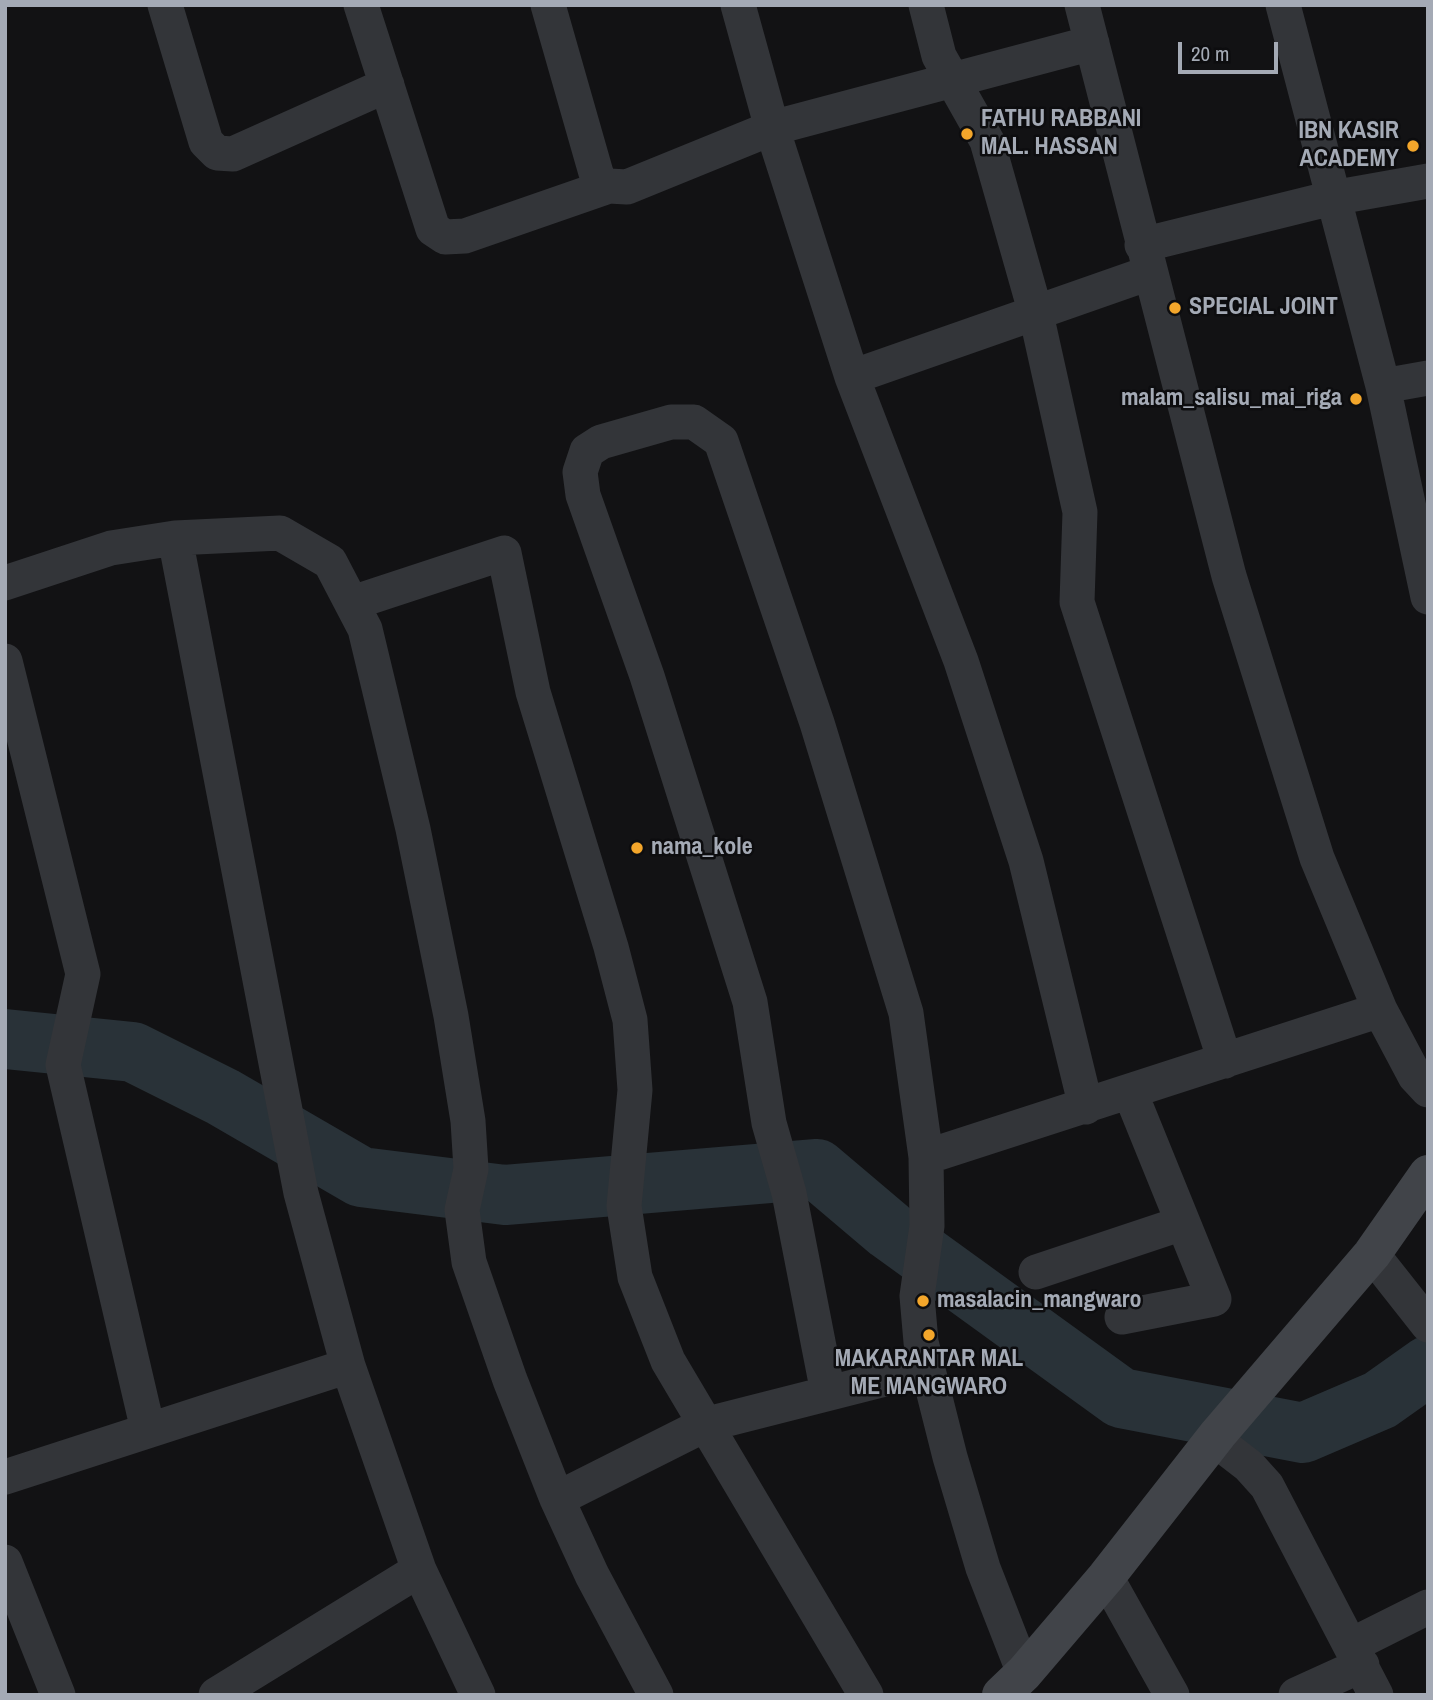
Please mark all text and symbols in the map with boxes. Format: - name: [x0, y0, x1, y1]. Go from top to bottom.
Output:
- scale bar: [1181, 28, 1281, 72]
- text: 20 m: [1191, 39, 1229, 68]
- place label: FATHU RABBANI MAL. HASSAN: [981, 106, 1141, 162]
- place label: IBN KASIR ACADEMY: [1298, 118, 1399, 174]
- marker: FATHU RABBANI MAL. HASSAN: [959, 126, 975, 142]
- marker: IBN KASIR ACADEMY: [1405, 138, 1421, 154]
- place label: SPECIAL JOINT: [1189, 294, 1338, 322]
- marker: SPECIAL JOINT: [1167, 300, 1183, 316]
- place label: malam_salisu_mai_riga: [1121, 385, 1342, 413]
- marker: malam_salisu_mai_riga: [1348, 391, 1364, 407]
- place label: nama_kole: [651, 834, 753, 862]
- marker: nama_kole: [629, 840, 645, 856]
- place label: masalacin_mangwaro: [937, 1287, 1142, 1315]
- marker: masalacin_mangwaro: [915, 1293, 931, 1309]
- marker: MAKARANTAR MAL ME MANGWARO: [921, 1327, 937, 1343]
- place label: MAKARANTAR MAL ME MANGWARO: [835, 1346, 1023, 1402]

